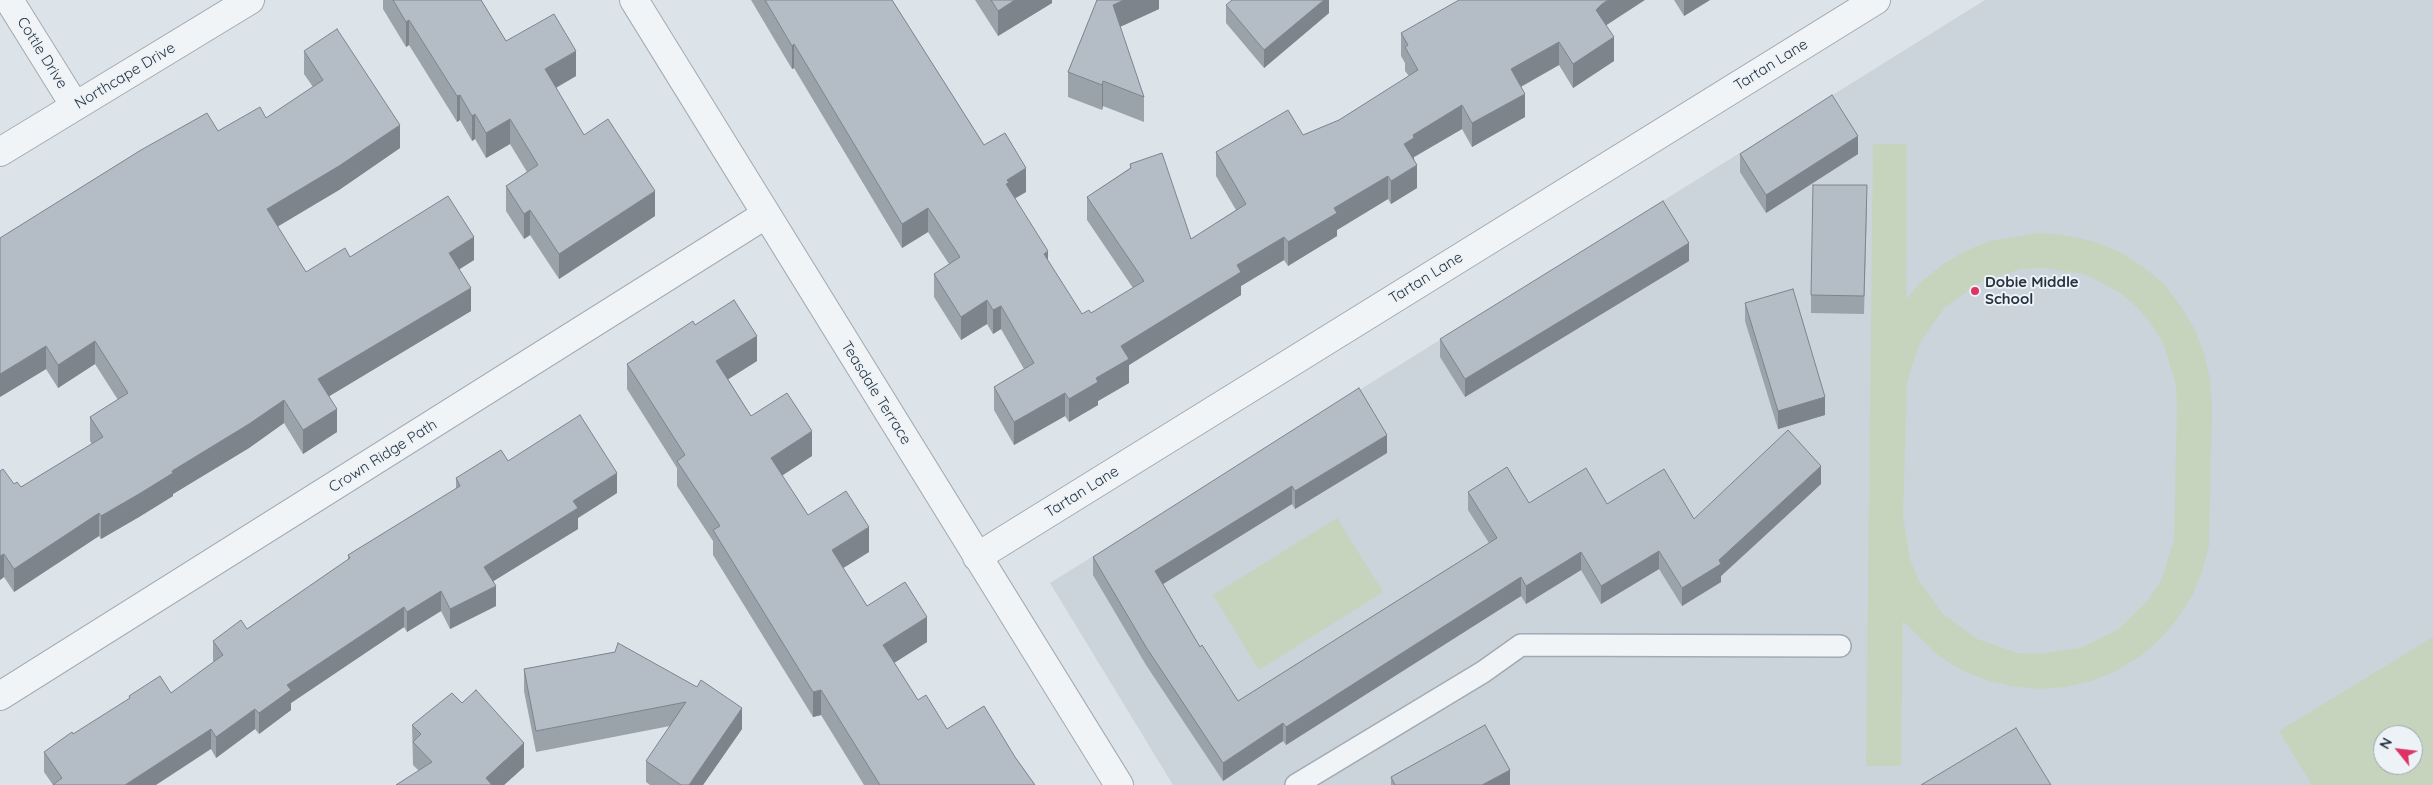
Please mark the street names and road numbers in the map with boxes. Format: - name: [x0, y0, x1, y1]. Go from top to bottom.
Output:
- street label: Cottle Drive: [13, 14, 71, 92]
- street label: Tartan Lane: [1731, 35, 1811, 95]
- street label: Northcape Drive: [72, 39, 178, 113]
- street label: Tartan Lane: [1386, 248, 1466, 308]
- street label: Teasdale Terrace: [837, 338, 915, 448]
- street label: Crown Ridge Path: [326, 416, 440, 496]
- street label: Tartan Lane: [1042, 462, 1122, 522]

